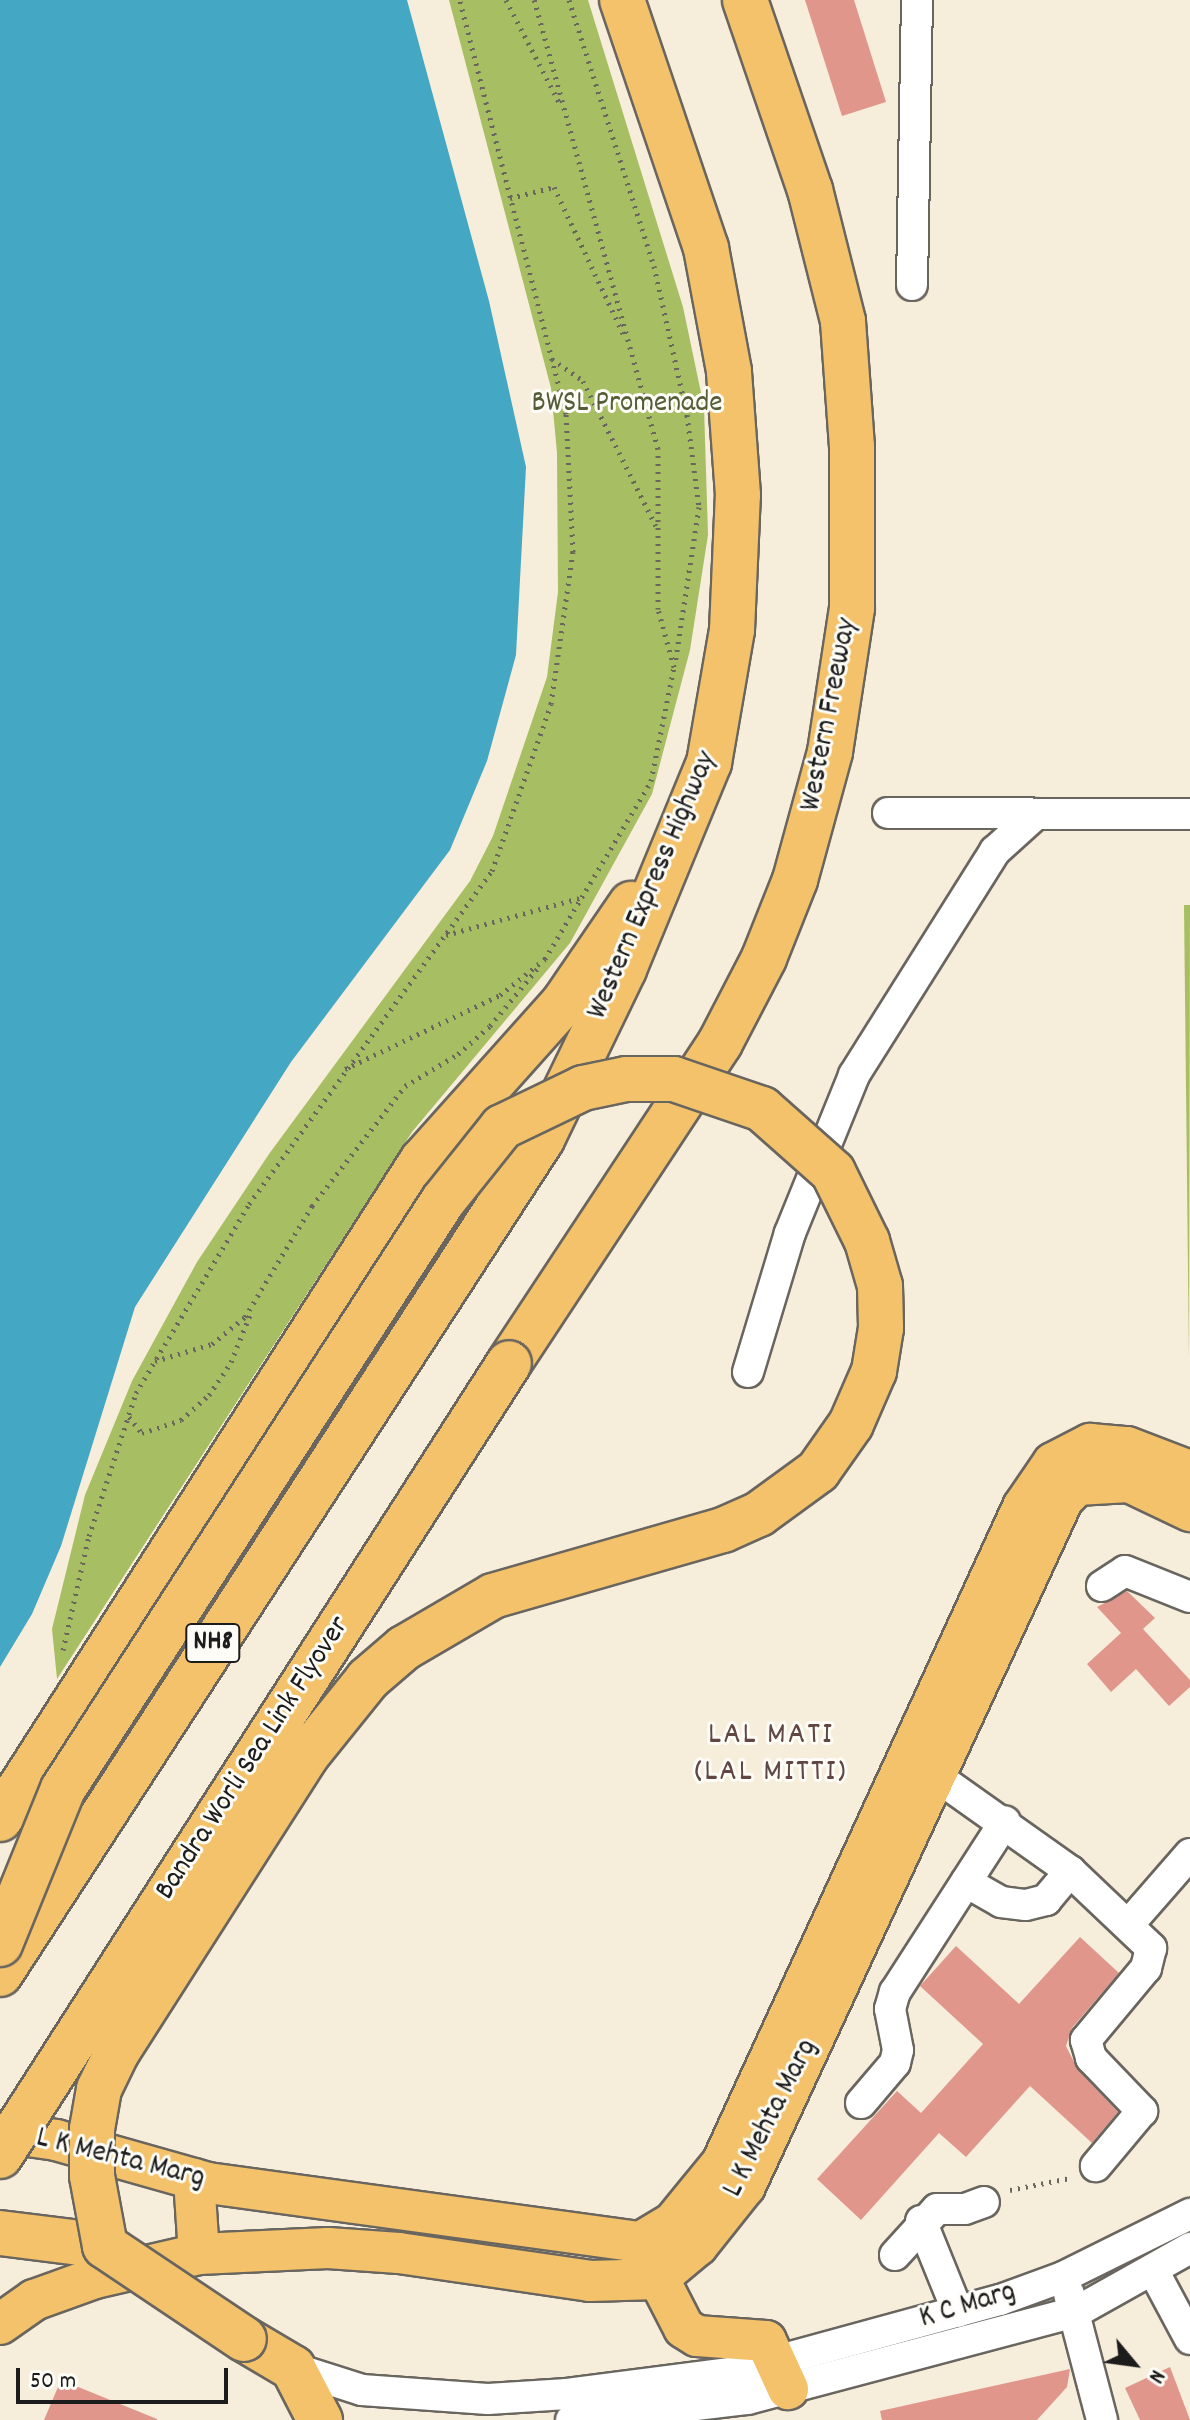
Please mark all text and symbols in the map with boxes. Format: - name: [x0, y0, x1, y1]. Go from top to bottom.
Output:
- park label: BWSL Promenade: [532, 387, 722, 423]
- street label: Western Freeway: [795, 616, 867, 814]
- street label: Western Express Highway: [581, 747, 727, 1025]
- street label: Bandra Worli Sea Link Flyover: [149, 1611, 359, 1907]
- road number: NH8: [185, 1619, 241, 1667]
- district label: LAL MATI (LAL MITTI): [694, 1718, 848, 1793]
- street label: L K Mehta Marg: [717, 2034, 827, 2204]
- street label: L K Mehta Marg: [32, 2122, 208, 2198]
- street label: K C Marg: [916, 2275, 1020, 2339]
- north arrow: [1094, 2324, 1174, 2404]
- scale bar: [20, 2352, 232, 2402]
- text: N: [1139, 2364, 1172, 2388]
- text: 50 m: [30, 2365, 76, 2399]

